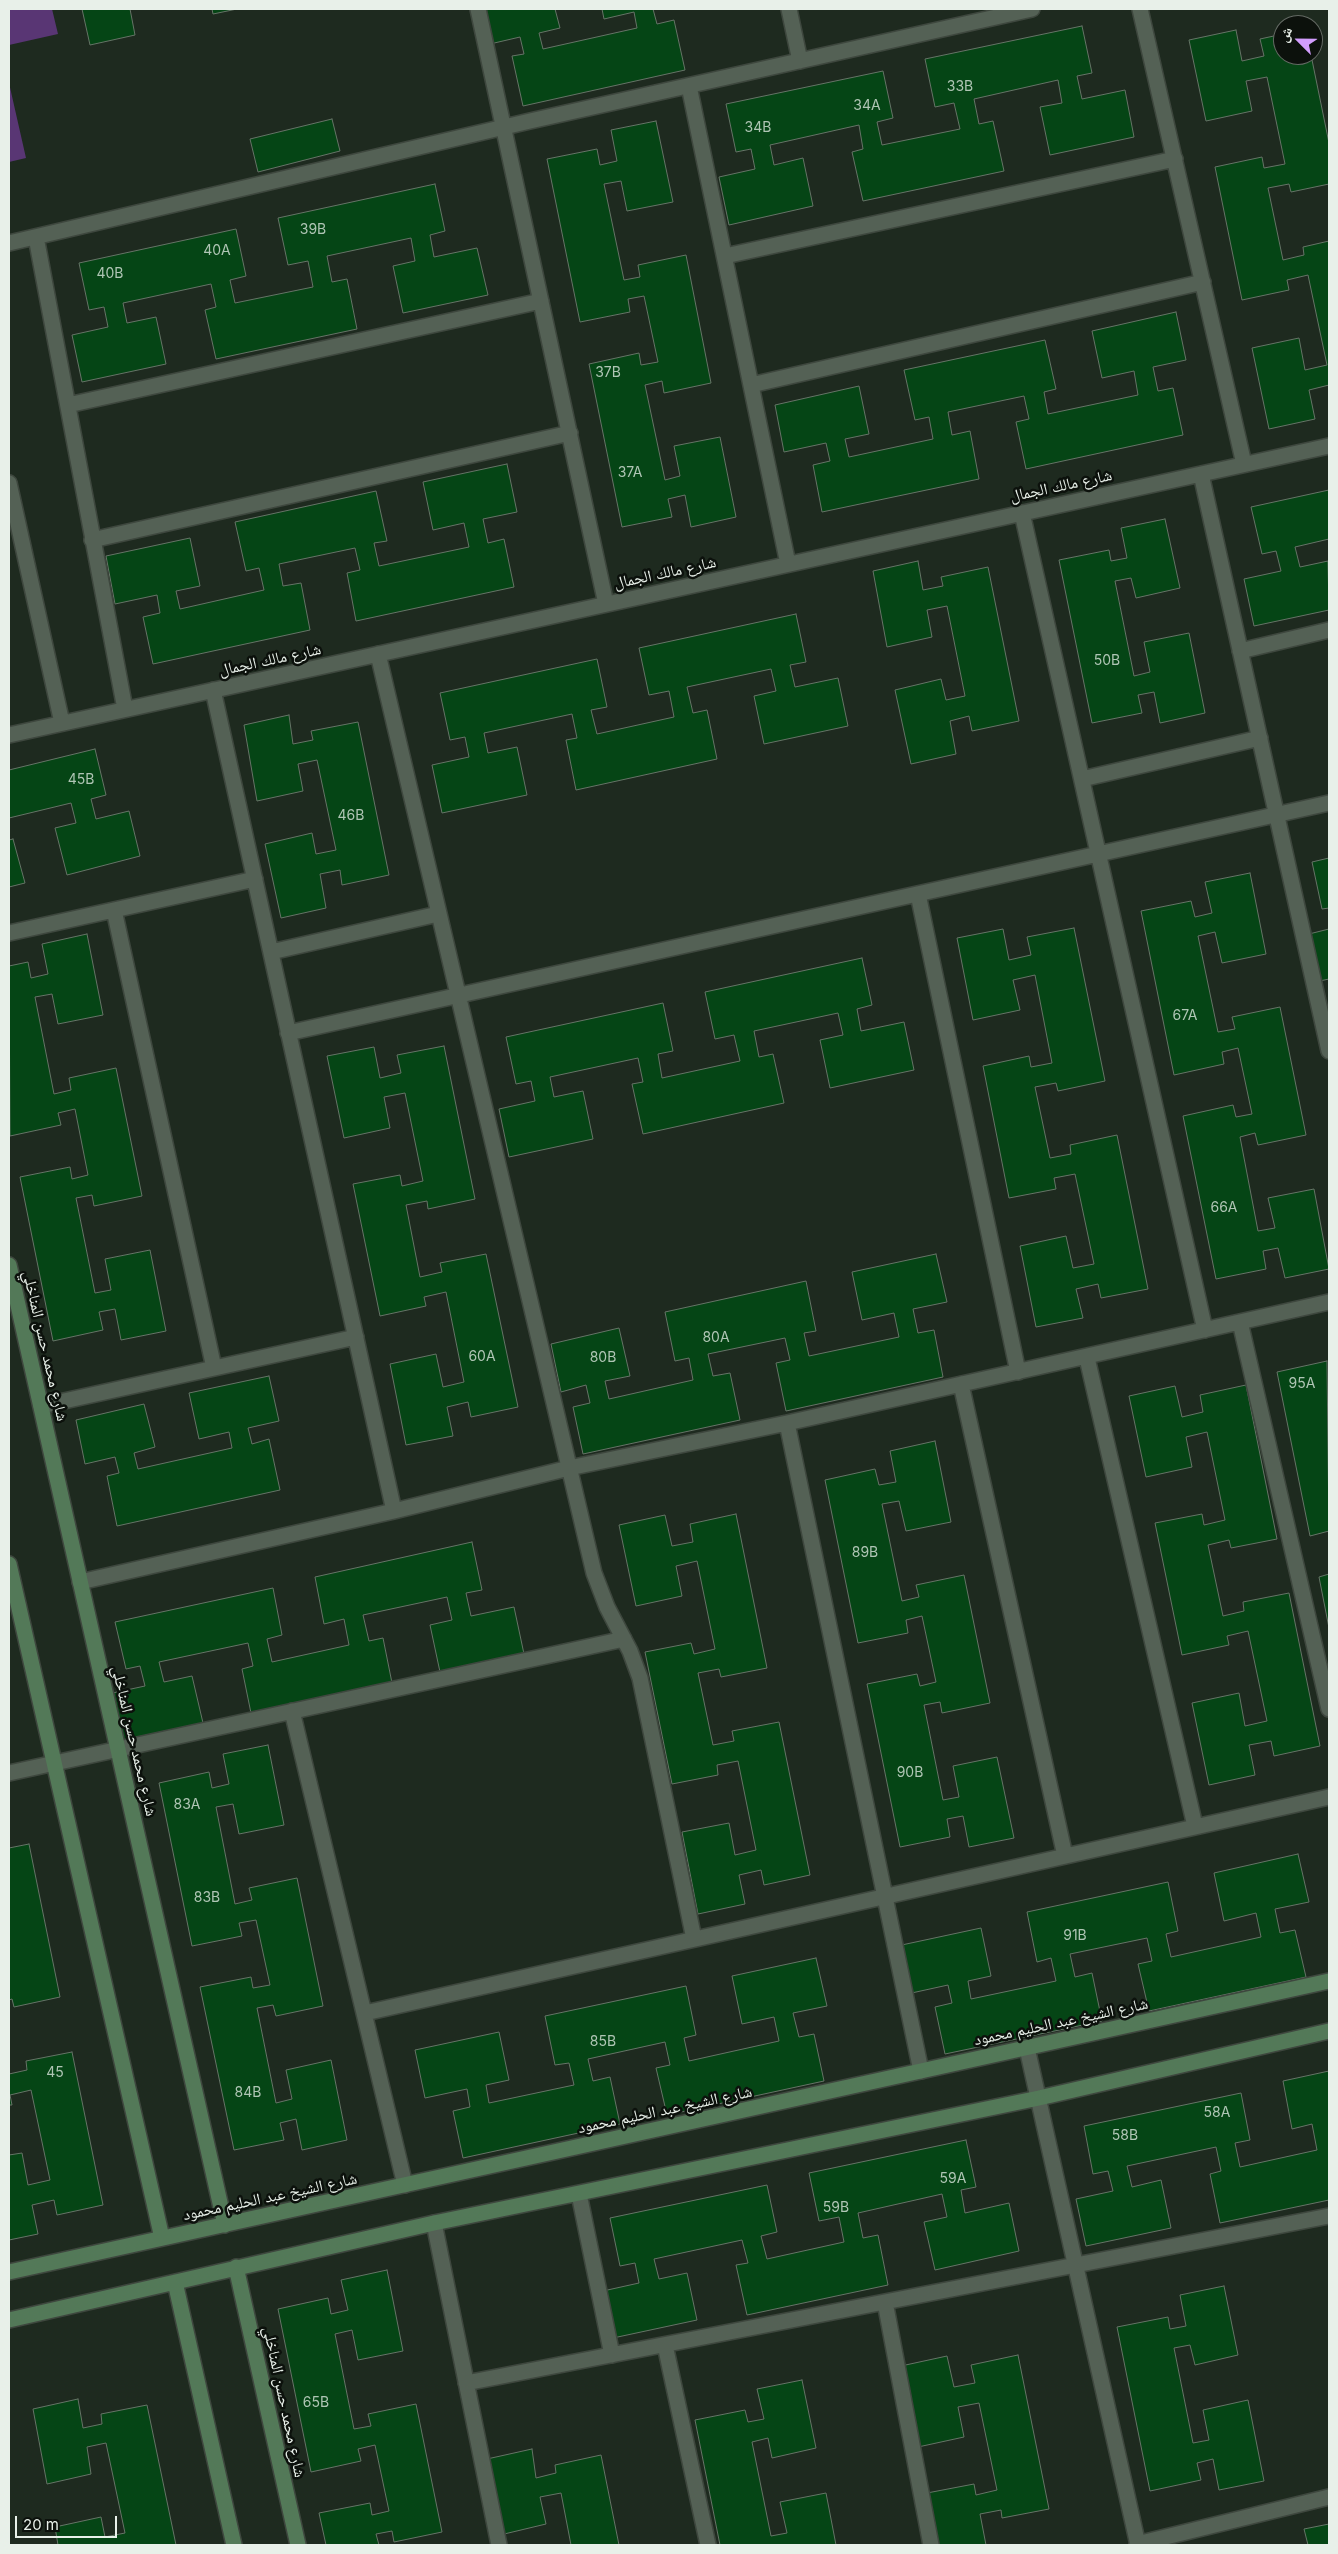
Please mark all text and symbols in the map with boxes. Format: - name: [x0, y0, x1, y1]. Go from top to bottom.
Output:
- north arrow: [1273, 15, 1323, 65]
- text: ش: [1274, 24, 1295, 45]
- house number: 33B: [947, 79, 973, 95]
- house number: 34A: [853, 98, 881, 114]
- house number: 34B: [745, 120, 771, 136]
- house number: 39B: [300, 222, 326, 238]
- house number: 40A: [203, 243, 231, 259]
- house number: 40B: [96, 266, 124, 282]
- house number: 37B: [595, 365, 621, 381]
- house number: 37A: [618, 465, 642, 481]
- street label: شارع مالك الجمال: [1008, 466, 1114, 506]
- street label: شارع مالك الجمال: [612, 553, 718, 593]
- street label: شارع مالك الجمال: [217, 640, 323, 680]
- house number: 50B: [1094, 653, 1120, 669]
- house number: 45B: [68, 772, 94, 788]
- house number: 46B: [338, 808, 364, 824]
- house number: 67A: [1173, 1008, 1197, 1024]
- house number: 66A: [1210, 1200, 1238, 1216]
- street label: شارع محمد حسن المناخلي: [18, 1269, 72, 1423]
- house number: 80A: [702, 1330, 730, 1346]
- house number: 60A: [468, 1349, 496, 1365]
- house number: 80B: [590, 1350, 616, 1366]
- house number: 95A: [1289, 1376, 1315, 1392]
- house number: 89B: [852, 1545, 878, 1561]
- street label: شارع محمد حسن المناخلي: [107, 1664, 161, 1818]
- house number: 90B: [897, 1765, 923, 1781]
- house number: 83A: [174, 1797, 200, 1813]
- house number: 83B: [194, 1890, 220, 1906]
- house number: 91B: [1063, 1928, 1087, 1944]
- street label: شارع الشيخ عبد الحليم محمود: [972, 1994, 1150, 2050]
- house number: 85B: [590, 2034, 616, 2050]
- house number: 45: [46, 2065, 64, 2081]
- street label: شارع الشيخ عبد الحليم محمود: [576, 2082, 754, 2138]
- house number: 84B: [235, 2085, 261, 2101]
- house number: 58A: [1204, 2105, 1230, 2121]
- house number: 58B: [1112, 2128, 1138, 2144]
- street label: شارع الشيخ عبد الحليم محمود: [181, 2169, 359, 2225]
- house number: 59A: [940, 2171, 966, 2187]
- house number: 59B: [823, 2200, 849, 2216]
- street label: شارع محمد حسن المناخلي: [259, 2325, 309, 2479]
- house number: 65B: [303, 2395, 329, 2411]
- scale bar: [18, 2506, 120, 2538]
- text: 20 m: [23, 2515, 59, 2534]

